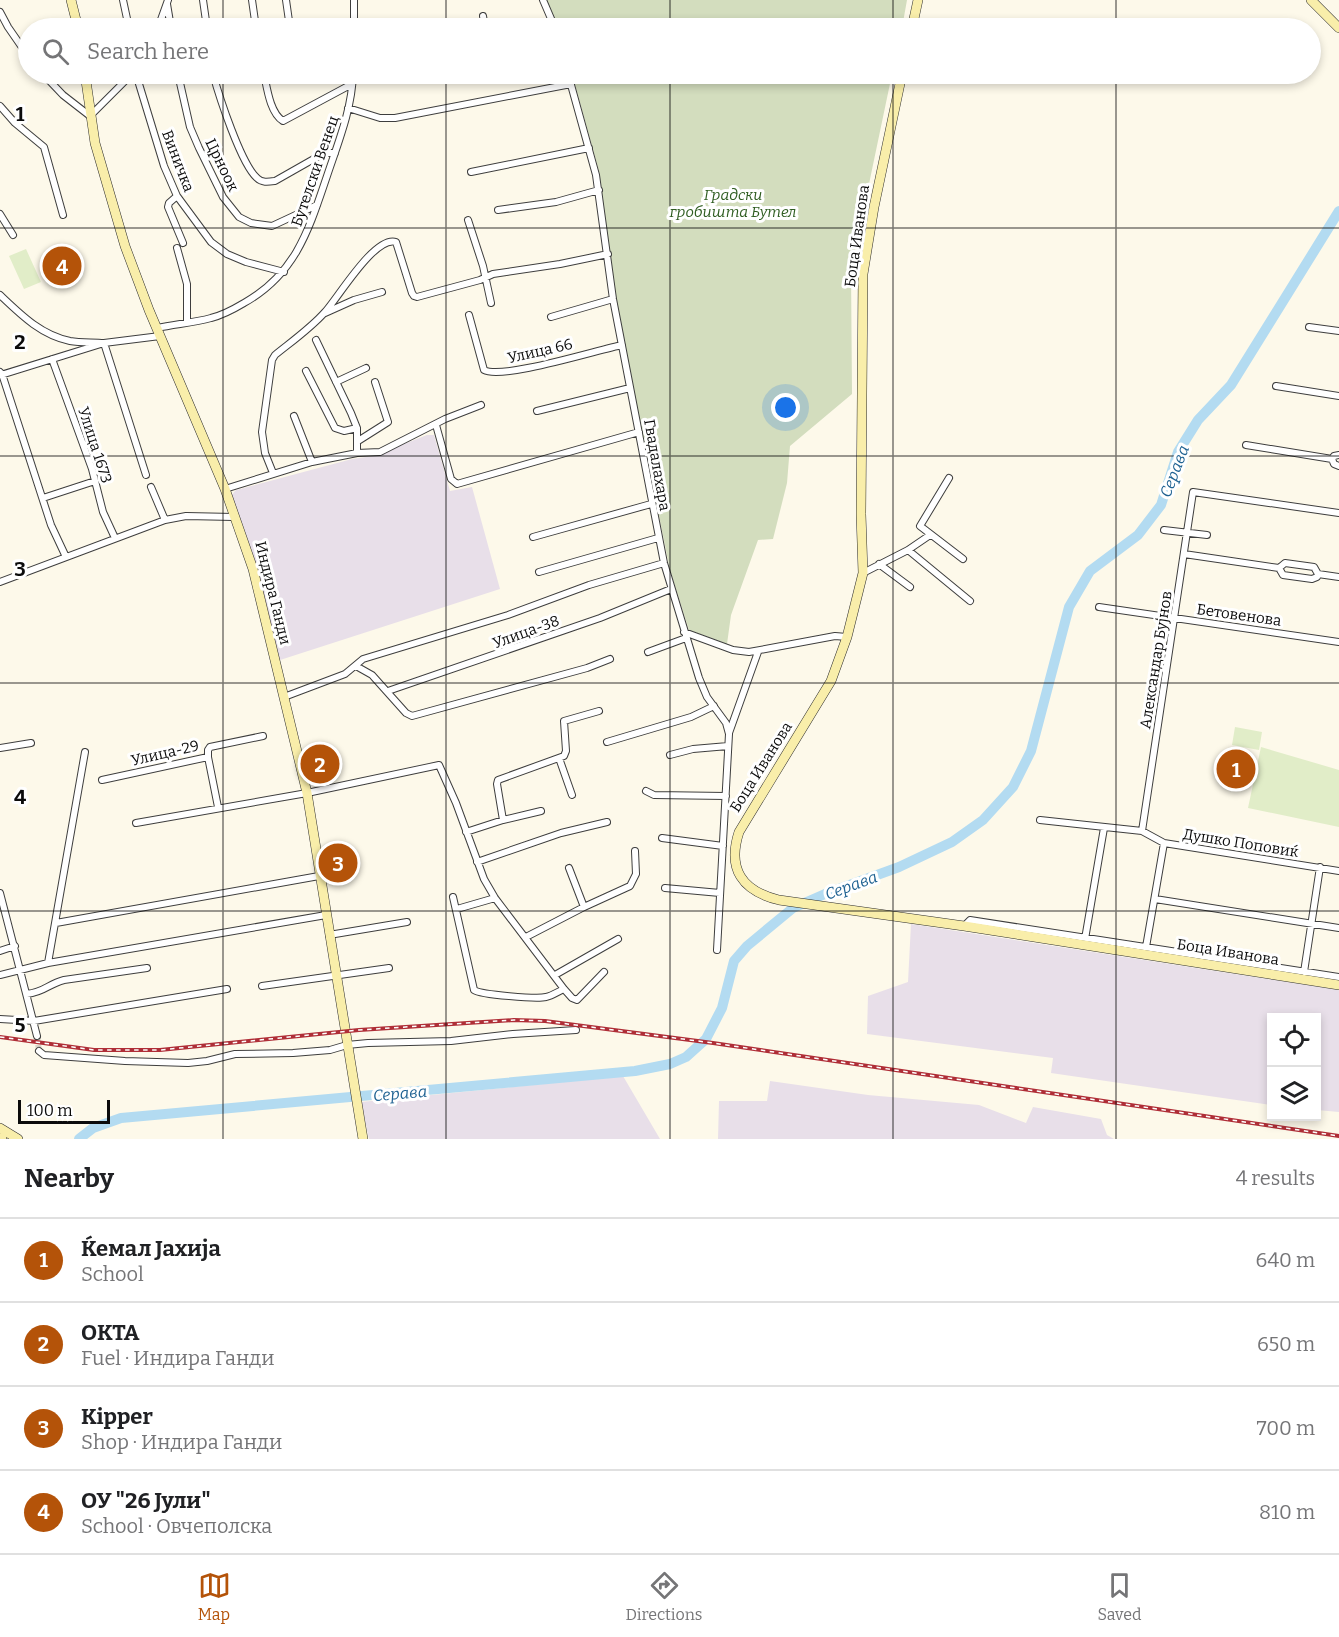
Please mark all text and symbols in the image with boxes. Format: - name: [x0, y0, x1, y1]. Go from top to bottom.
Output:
- search box: [18, 18, 1321, 84]
- icon: search: [39, 35, 72, 68]
- text: Search here: [87, 38, 209, 65]
- text: 1: [16, 102, 25, 126]
- street label: Бутелски Венец: [288, 113, 342, 229]
- street label: Виничка: [158, 128, 198, 194]
- street label: Црноок: [201, 136, 243, 195]
- street label: Боца Иванова: [841, 184, 873, 288]
- park label: Градски гробишта Бутел: [669, 186, 796, 221]
- pin: 4: [42, 244, 82, 288]
- text: 2: [14, 330, 26, 354]
- street label: Улица 66: [506, 335, 574, 367]
- your location: [771, 393, 800, 422]
- street label: Улица 1673: [74, 405, 116, 485]
- street label: Гвадалахара: [640, 418, 674, 512]
- water label: Серава: [1156, 442, 1193, 500]
- street label: Индира Ганди: [251, 539, 295, 647]
- text: 3: [14, 557, 26, 581]
- street label: Александар Бујнов: [1136, 590, 1176, 730]
- street label: Бетовенова: [1196, 600, 1282, 630]
- street label: Улица-38: [490, 612, 562, 652]
- street label: Боца Иванова: [726, 719, 796, 815]
- street label: Улица-29: [129, 736, 201, 770]
- pin: 2: [300, 742, 340, 786]
- pin: 1: [1216, 746, 1256, 792]
- text: 4: [14, 785, 26, 809]
- street label: Душко Поповиќ: [1182, 825, 1300, 861]
- pin: 3: [318, 840, 358, 886]
- water label: Серава: [822, 867, 880, 904]
- street label: Боца Иванова: [1176, 935, 1280, 969]
- text: 5: [15, 1013, 26, 1037]
- map controls: [1267, 1013, 1321, 1121]
- button: locate: [1267, 1013, 1321, 1067]
- button: layers: [1267, 1067, 1321, 1121]
- water label: Серава: [372, 1082, 428, 1105]
- scale bar: [18, 1097, 110, 1124]
- text: 100 m: [27, 1101, 72, 1120]
- text: Nearby: [24, 1163, 114, 1194]
- text: 4 results: [1236, 1166, 1315, 1190]
- text: Ќемал Јахија: [81, 1235, 221, 1262]
- text: 1: [39, 1248, 48, 1272]
- text: 640 m: [1256, 1248, 1315, 1272]
- text: School: [81, 1262, 144, 1286]
- text: ОКТА: [81, 1319, 140, 1346]
- text: 2: [38, 1332, 49, 1356]
- text: 650 m: [1257, 1332, 1315, 1356]
- text: Fuel · Индира Ганди: [81, 1346, 274, 1370]
- text: Kipper: [81, 1403, 153, 1430]
- text: 3: [38, 1416, 49, 1440]
- text: 700 m: [1257, 1416, 1315, 1440]
- text: Shop · Индира Ганди: [81, 1430, 282, 1454]
- text: ОУ "26 Јули": [81, 1487, 211, 1514]
- text: 4: [37, 1500, 50, 1524]
- text: 810 m: [1259, 1500, 1315, 1524]
- text: School · Овчеполска: [81, 1514, 272, 1538]
- tab: Map: [198, 1569, 231, 1624]
- tab: Directions: [626, 1569, 703, 1624]
- tab: Saved: [1098, 1569, 1141, 1624]

